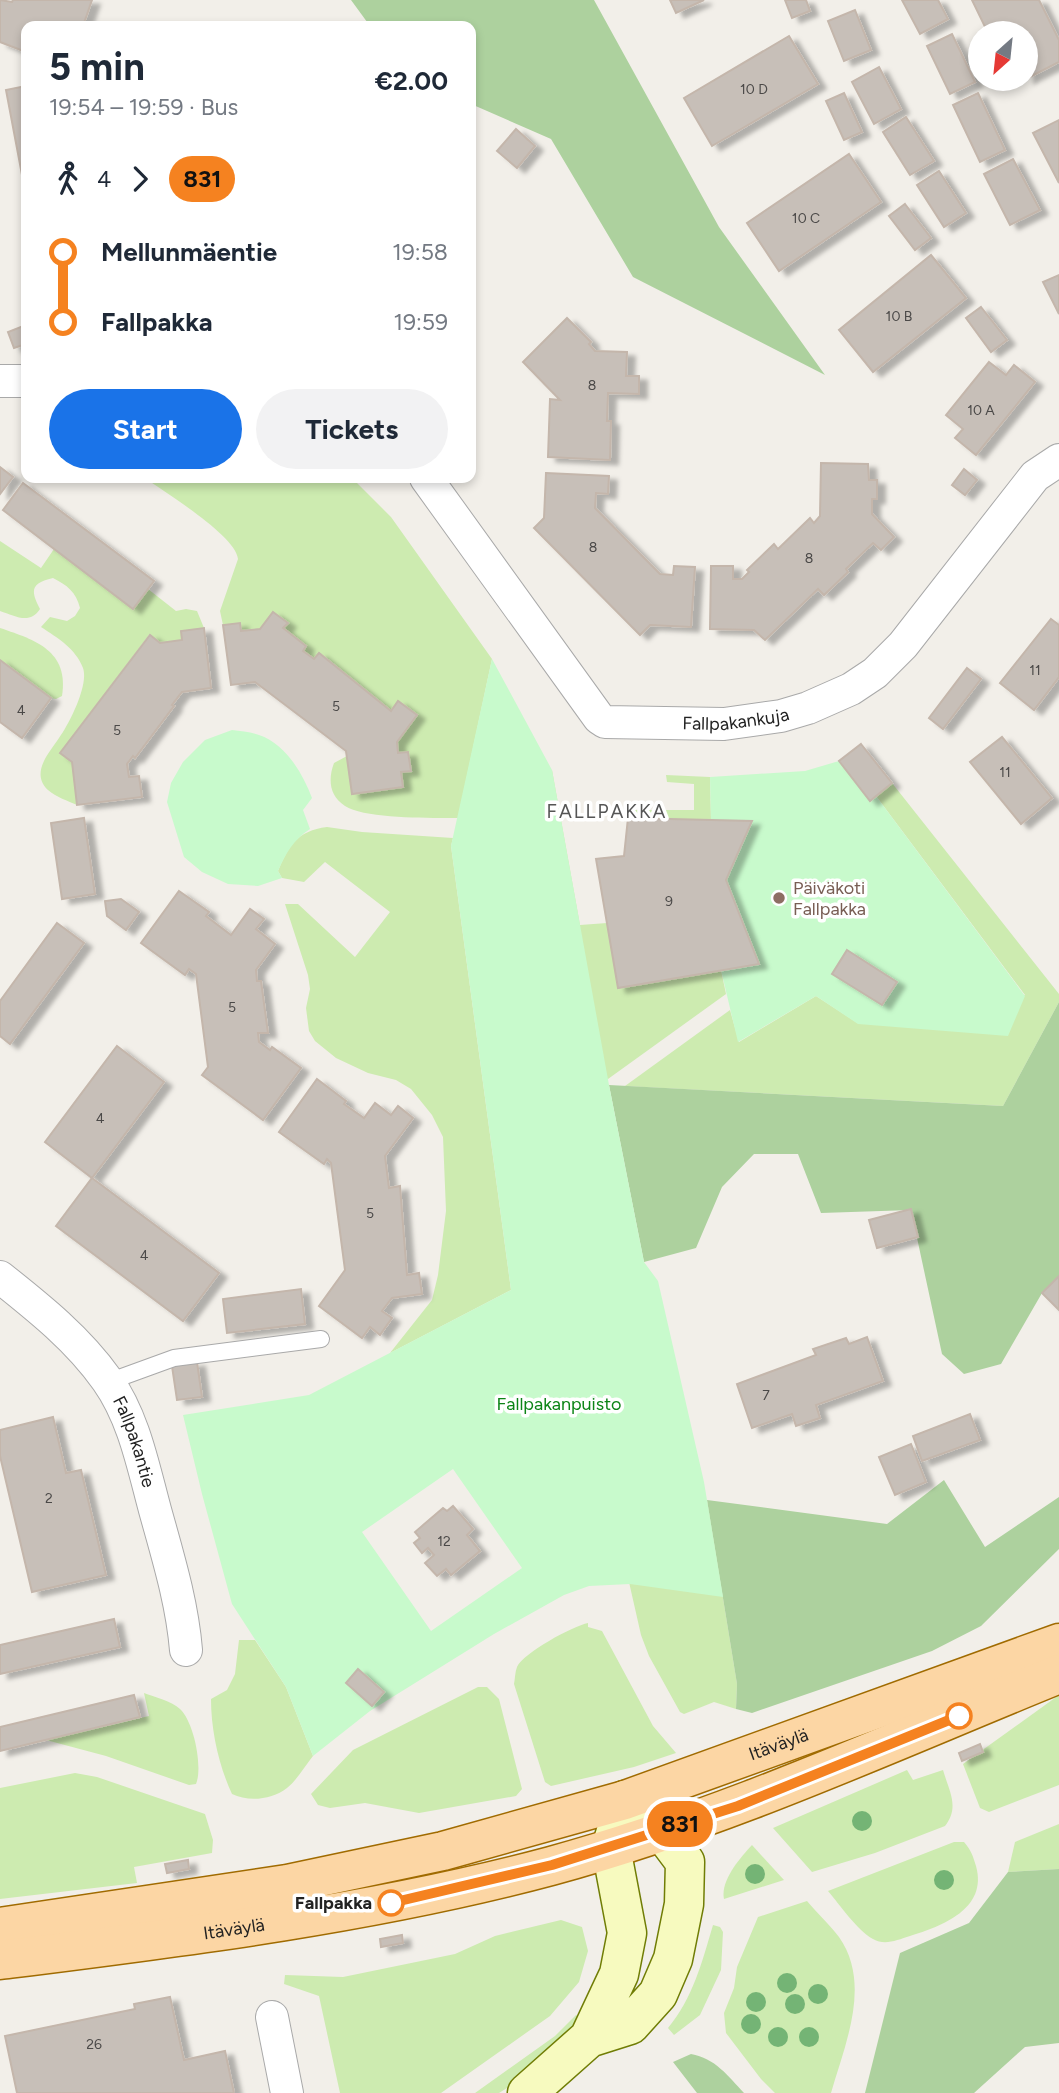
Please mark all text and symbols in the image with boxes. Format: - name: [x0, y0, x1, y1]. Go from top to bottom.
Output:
- north arrow: [968, 21, 1038, 91]
- map controls: [968, 21, 1038, 91]
- text: 5 min: [49, 44, 145, 90]
- text: €2.00: [375, 65, 448, 97]
- house number: 10 D: [740, 81, 768, 98]
- text: 19:54 – 19:59 · Bus: [49, 93, 238, 121]
- icon: walk: [49, 160, 87, 198]
- icon: forward: [121, 160, 159, 198]
- text: 831: [183, 164, 221, 193]
- text: 4: [97, 165, 111, 193]
- house number: 10 C: [792, 210, 820, 227]
- text: Mellunmäentie: [101, 236, 277, 268]
- text: 19:58: [392, 238, 448, 266]
- text: Fallpakka: [101, 306, 213, 338]
- text: 19:59: [393, 308, 448, 336]
- house number: 10 B: [886, 308, 912, 325]
- house number: 8: [588, 377, 596, 394]
- button: Start: [49, 389, 242, 469]
- button: Tickets: [256, 389, 448, 469]
- house number: 10 A: [967, 402, 995, 419]
- house number: 8: [589, 539, 597, 556]
- house number: 8: [805, 550, 813, 567]
- house number: 11: [1029, 662, 1041, 679]
- house number: 5: [332, 698, 340, 715]
- house number: 4: [17, 702, 26, 719]
- street label: Fallpakankuja: [682, 703, 792, 735]
- house number: 5: [113, 722, 121, 739]
- house number: 11: [999, 764, 1011, 781]
- district label: FALLPAKKA: [547, 800, 667, 823]
- place label: Päiväkoti Fallpakka: [793, 877, 866, 920]
- marker: Päiväkoti Fallpakka: [771, 890, 787, 906]
- house number: 9: [665, 893, 673, 910]
- house number: 5: [228, 999, 236, 1016]
- house number: 4: [96, 1110, 105, 1127]
- house number: 5: [366, 1205, 374, 1222]
- house number: 4: [140, 1247, 149, 1264]
- house number: 7: [762, 1387, 770, 1404]
- street label: Fallpakantie: [108, 1392, 160, 1490]
- park label: Fallpakanpuisto: [497, 1393, 621, 1415]
- house number: 2: [45, 1490, 53, 1507]
- house number: 12: [437, 1533, 451, 1550]
- unlabelled marker: [946, 1703, 972, 1729]
- street label: Itäväylä: [746, 1724, 811, 1765]
- line badge: 831: [640, 1801, 720, 1847]
- text: 831: [661, 1809, 699, 1838]
- marker: Fallpakka: [378, 1890, 404, 1916]
- place label: Fallpakka: [295, 1892, 372, 1914]
- street label: Itäväylä: [202, 1914, 266, 1944]
- house number: 26: [86, 2036, 102, 2053]

